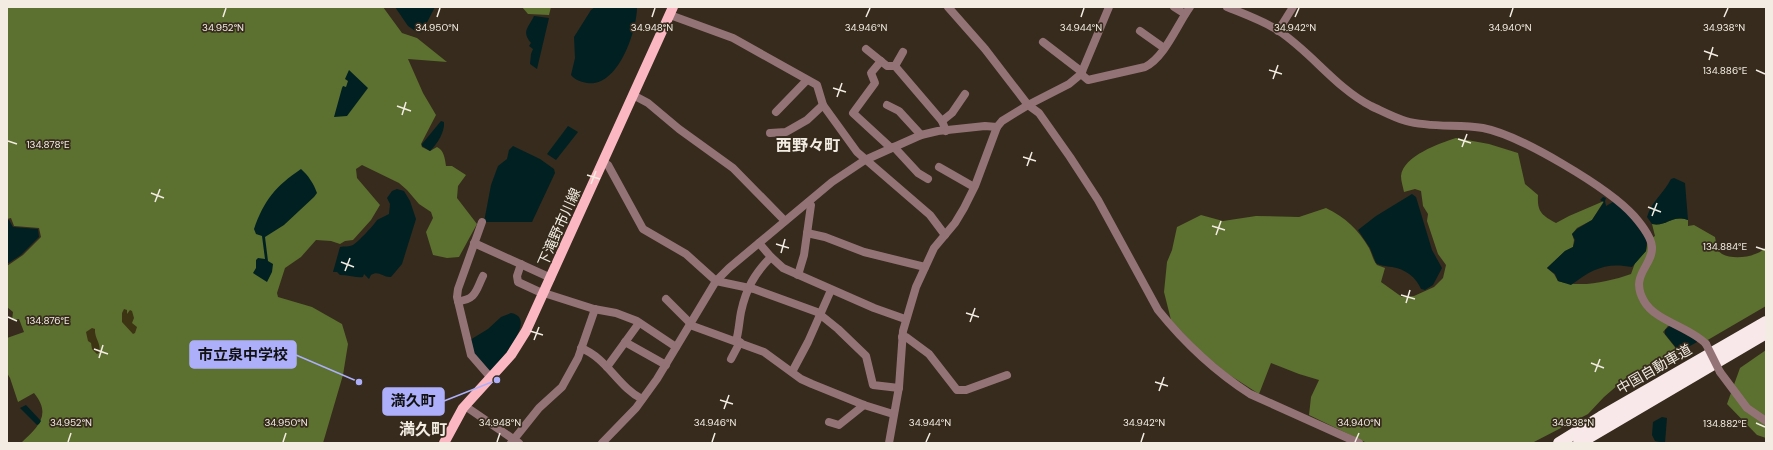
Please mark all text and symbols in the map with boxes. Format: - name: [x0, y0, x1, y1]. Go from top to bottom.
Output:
- text: 34.952°N: [202, 21, 244, 34]
- text: 34.950°N: [415, 21, 459, 34]
- text: 34.948°N: [631, 21, 673, 34]
- text: 34.946°N: [845, 21, 887, 34]
- text: 34.944°N: [1060, 21, 1102, 34]
- text: 34.942°N: [1274, 21, 1316, 34]
- text: 34.940°N: [1488, 21, 1532, 34]
- text: 34.938°N: [1703, 21, 1745, 34]
- text: 134.886°E: [1703, 64, 1748, 77]
- district label: 西野々町: [776, 135, 840, 156]
- text: 134.878°E: [26, 138, 70, 151]
- street label: 下滝野市川線: [534, 185, 584, 269]
- text: 134.884°E: [1703, 240, 1748, 253]
- text: 134.876°E: [26, 314, 70, 327]
- street label: 中国自動車道: [1613, 340, 1695, 398]
- callout: 市立泉中学校: [190, 341, 296, 368]
- text: 市立泉中学校: [198, 345, 288, 365]
- callout: 満久町: [383, 388, 444, 415]
- text: 満久町: [390, 391, 436, 411]
- text: 34.952°N: [50, 416, 92, 429]
- text: 34.950°N: [264, 416, 308, 429]
- text: 34.948°N: [479, 416, 521, 429]
- text: 34.946°N: [694, 416, 736, 429]
- text: 34.944°N: [909, 416, 951, 429]
- text: 34.942°N: [1123, 416, 1165, 429]
- text: 34.940°N: [1337, 416, 1381, 429]
- text: 34.938°N: [1552, 416, 1594, 429]
- text: 134.882°E: [1703, 417, 1747, 430]
- district label: 満久町: [399, 419, 447, 440]

